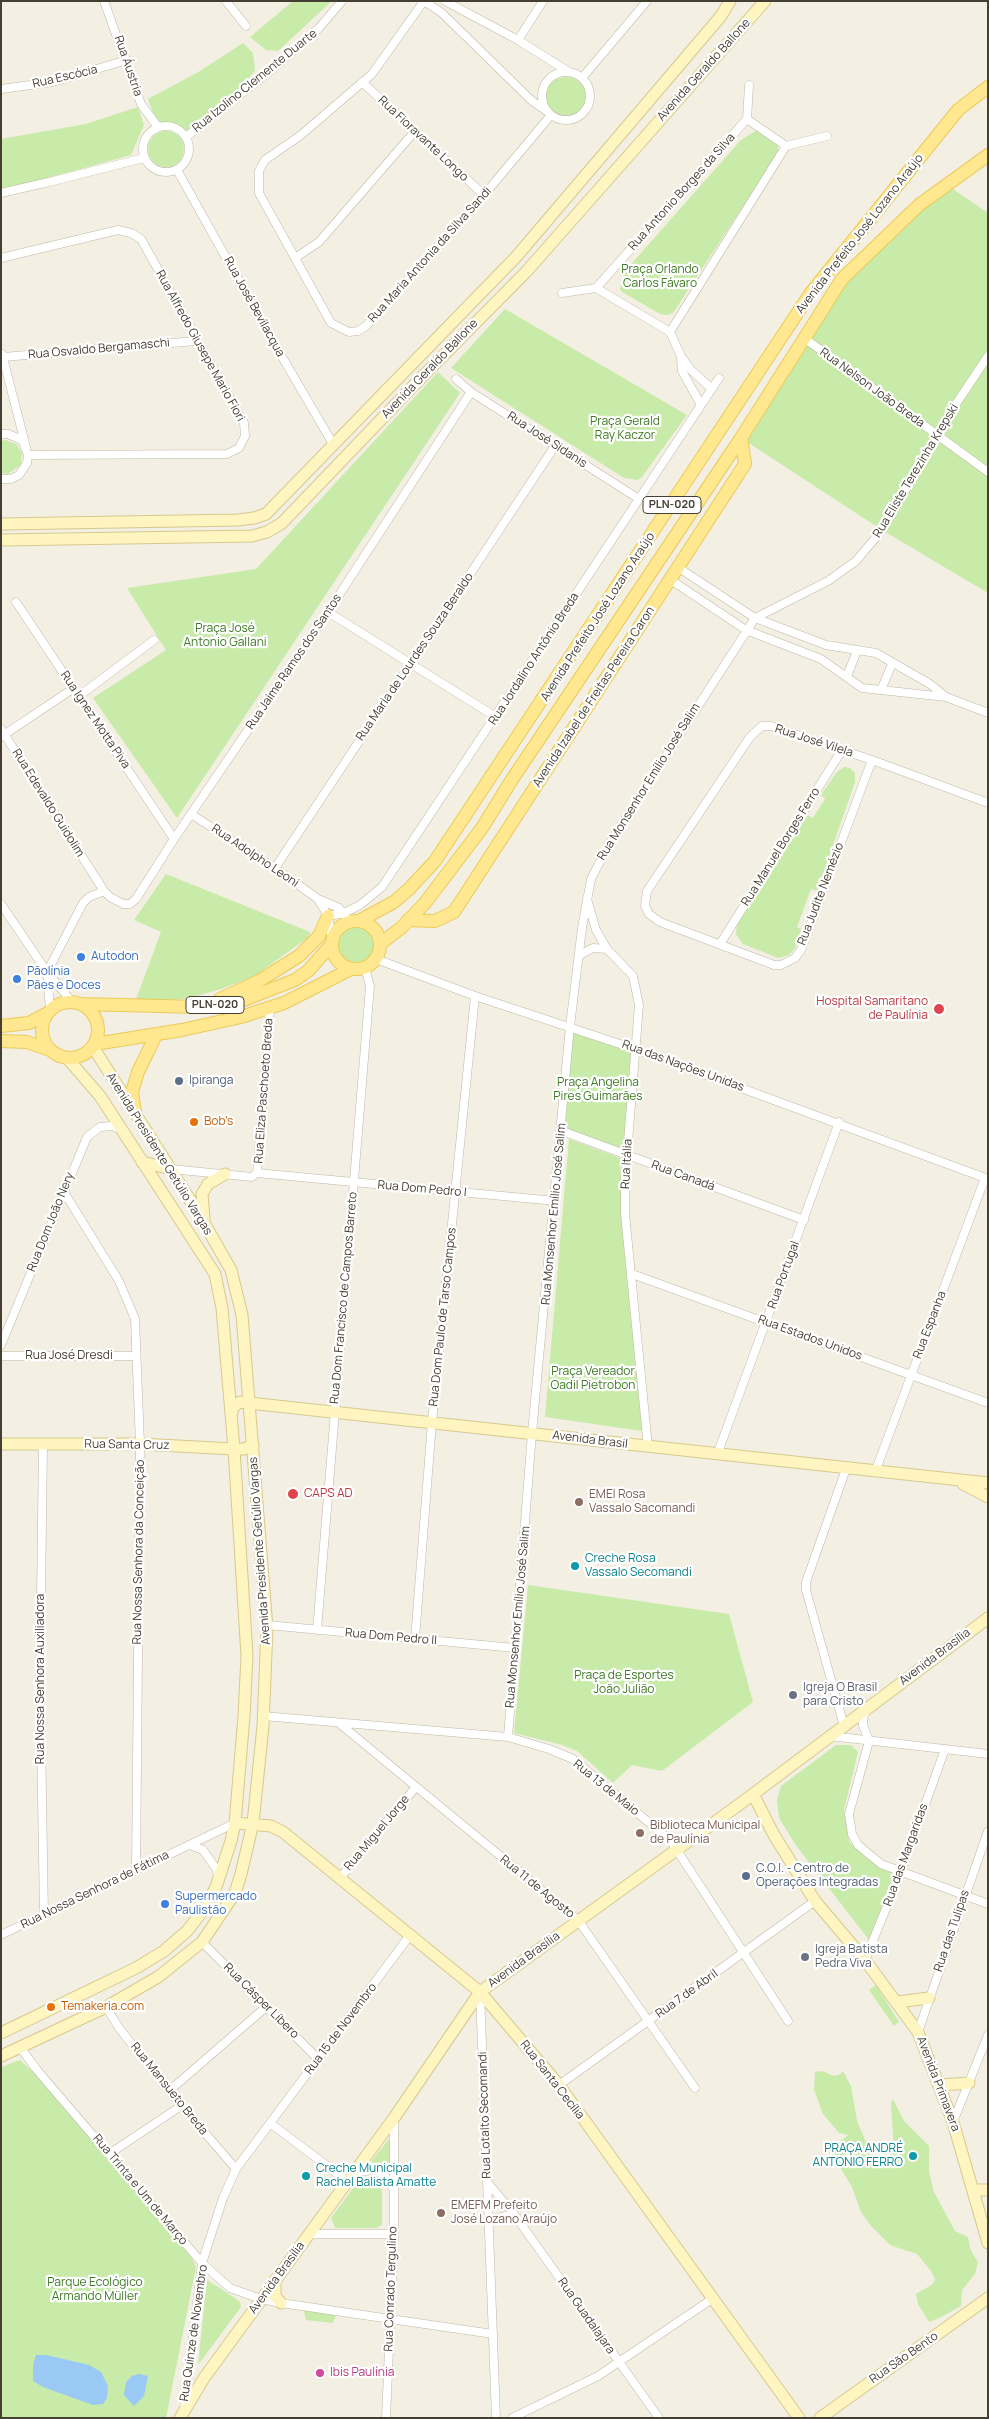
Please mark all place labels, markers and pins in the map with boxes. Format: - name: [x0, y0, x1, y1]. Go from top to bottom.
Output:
- place label: Autodon: [91, 950, 139, 964]
- marker: Autodon: [75, 951, 87, 963]
- place label: Pãolínia Pães e Doces: [27, 965, 101, 993]
- marker: Pãolínia Pães e Doces: [11, 973, 23, 985]
- place label: Hospital Samaritano de Paulínia: [816, 995, 928, 1023]
- marker: Hospital Samaritano de Paulínia: [932, 1002, 946, 1016]
- place label: Ipiranga: [189, 1074, 233, 1088]
- marker: Ipiranga: [173, 1075, 185, 1087]
- place label: Bob's: [204, 1115, 233, 1129]
- marker: Bob's: [188, 1116, 200, 1128]
- marker: CAPS AD: [286, 1487, 300, 1501]
- place label: CAPS AD: [304, 1487, 353, 1501]
- place label: EMEI Rosa Vassalo Sacomandi: [589, 1488, 695, 1516]
- marker: EMEI Rosa Vassalo Sacomandi: [573, 1496, 585, 1508]
- place label: Creche Rosa Vassalo Secomandi: [585, 1552, 692, 1580]
- marker: Creche Rosa Vassalo Secomandi: [569, 1560, 581, 1572]
- place label: Igreja O Brasil para Cristo: [803, 1681, 877, 1709]
- marker: Igreja O Brasil para Cristo: [787, 1689, 799, 1701]
- place label: Biblioteca Municipal de Paulínia: [650, 1819, 760, 1847]
- marker: Biblioteca Municipal de Paulínia: [634, 1827, 646, 1839]
- place label: C.O.I. - Centro de Operações Integradas: [756, 1862, 878, 1890]
- marker: C.O.I. - Centro de Operações Integradas: [740, 1870, 752, 1882]
- place label: Supermercado Paulistão: [175, 1890, 257, 1918]
- marker: Supermercado Paulistão: [159, 1898, 171, 1910]
- place label: Igreja Batista Pedra Viva: [815, 1943, 888, 1971]
- marker: Igreja Batista Pedra Viva: [799, 1951, 811, 1963]
- place label: Temakeria.com: [61, 2000, 144, 2014]
- marker: Temakeria.com: [45, 2001, 57, 2013]
- place label: PRAÇA ANDRÉ ANTONIO FERRO: [813, 2142, 903, 2170]
- marker: PRAÇA ANDRÉ ANTONIO FERRO: [907, 2150, 919, 2162]
- place label: Creche Municipal Rachel Balista Amatte: [316, 2162, 436, 2190]
- marker: Creche Municipal Rachel Balista Amatte: [300, 2170, 312, 2182]
- place label: EMEFM Prefeito José Lozano Araújo: [451, 2199, 557, 2227]
- marker: EMEFM Prefeito José Lozano Araújo: [435, 2207, 447, 2219]
- place label: Ibis Paulínia: [330, 2366, 394, 2380]
- marker: Ibis Paulínia: [314, 2367, 326, 2379]

